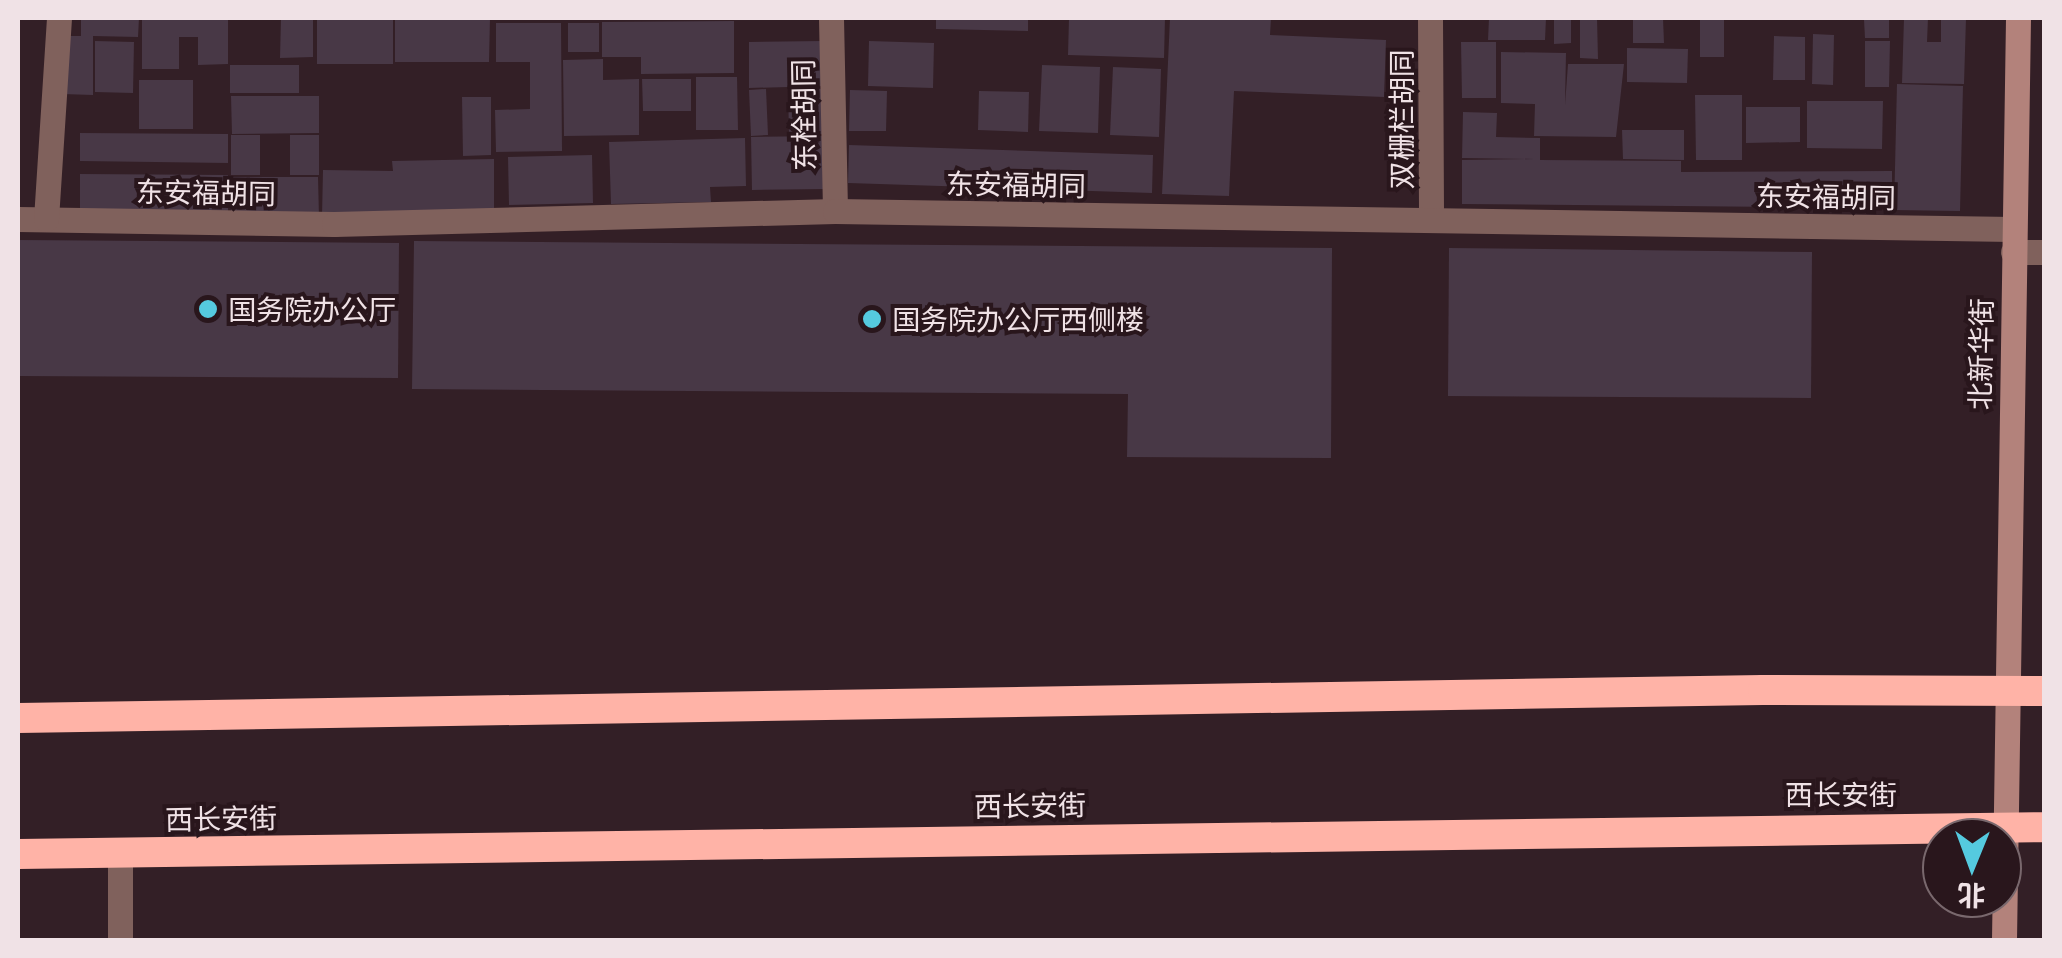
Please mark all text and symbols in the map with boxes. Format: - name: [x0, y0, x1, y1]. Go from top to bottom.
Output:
- street label: 双栅栏胡同: [1384, 49, 1418, 189]
- street label: 东栓胡同: [785, 59, 821, 171]
- street label: 东安福胡同: [946, 166, 1086, 202]
- street label: 东安福胡同: [136, 174, 276, 210]
- street label: 东安福胡同: [1756, 178, 1896, 214]
- place label: 国务院办公厅: [228, 292, 396, 326]
- marker: 国务院办公厅: [197, 298, 219, 320]
- street label: 北新华街: [1962, 298, 1998, 410]
- place label: 国务院办公厅西侧楼: [892, 302, 1144, 336]
- marker: 国务院办公厅西侧楼: [861, 308, 883, 330]
- street label: 西长安街: [1785, 777, 1897, 811]
- street label: 西长安街: [974, 787, 1086, 823]
- street label: 西长安街: [165, 800, 277, 836]
- north arrow: [1922, 818, 2022, 918]
- text: 北: [1957, 877, 1986, 915]

